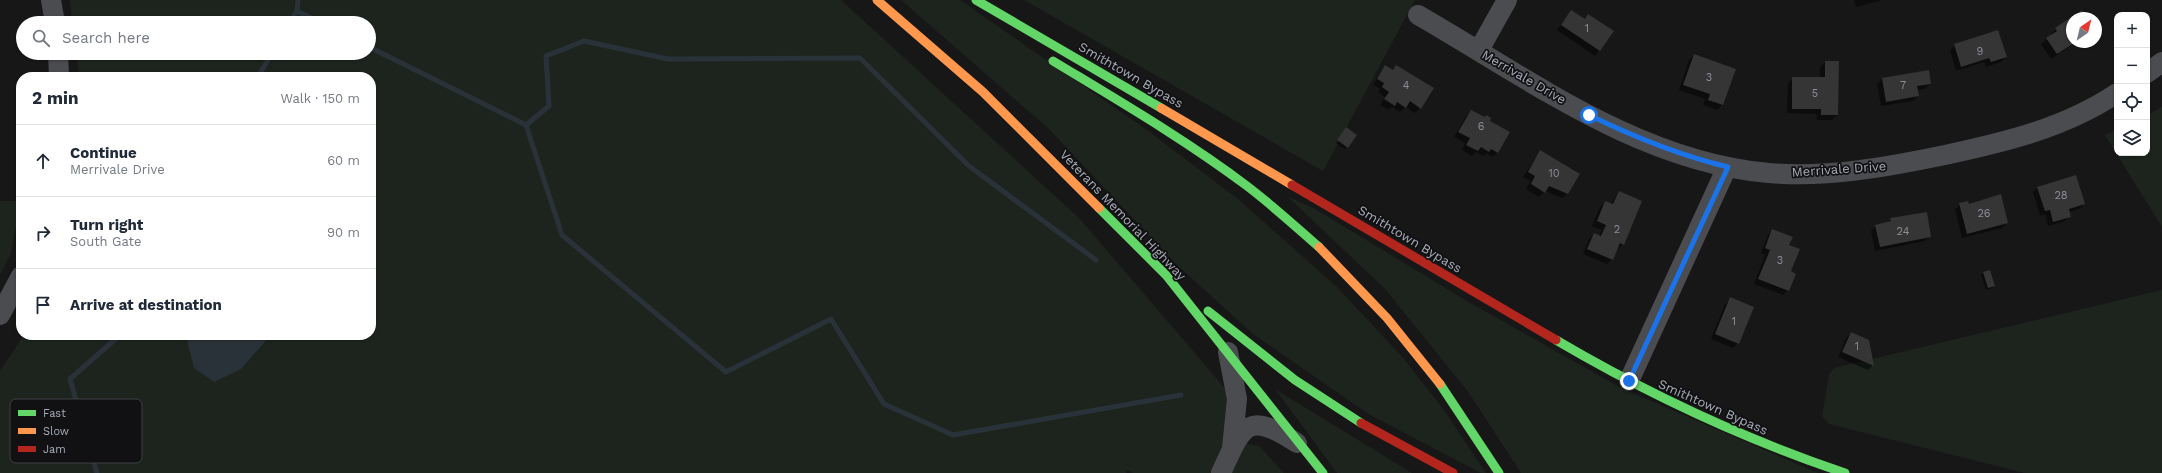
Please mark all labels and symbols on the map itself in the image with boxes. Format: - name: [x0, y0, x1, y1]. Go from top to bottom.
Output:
- north arrow: [2066, 12, 2102, 48]
- house number: 1: [1585, 22, 1589, 35]
- street label: Smithtown Bypass: [1076, 39, 1186, 111]
- house number: 9: [1977, 45, 1984, 58]
- street label: Merrivale Drive: [1479, 47, 1569, 107]
- house number: 3: [1706, 71, 1712, 84]
- house number: 4: [1403, 79, 1410, 92]
- house number: 7: [1900, 79, 1906, 92]
- house number: 5: [1812, 87, 1818, 100]
- route start: [1580, 106, 1598, 124]
- house number: 6: [1478, 120, 1485, 133]
- street label: Veterans Memorial Highway: [1057, 147, 1189, 283]
- street label: Merrivale Drive: [1791, 158, 1887, 180]
- house number: 10: [1548, 167, 1560, 180]
- house number: 28: [2054, 189, 2068, 202]
- street label: Smithtown Bypass: [1355, 202, 1465, 276]
- house number: 26: [1977, 207, 1991, 220]
- house number: 2: [1614, 223, 1620, 236]
- house number: 24: [1897, 225, 1910, 238]
- house number: 3: [1777, 254, 1783, 267]
- house number: 1: [1732, 315, 1736, 328]
- house number: 1: [1855, 340, 1859, 353]
- route end: [1620, 372, 1638, 390]
- street label: Smithtown Bypass: [1656, 376, 1770, 438]
- legend: [10, 399, 142, 463]
- text: Fast: [43, 407, 66, 420]
- text: Slow: [43, 425, 69, 438]
- text: Jam: [43, 443, 66, 456]

